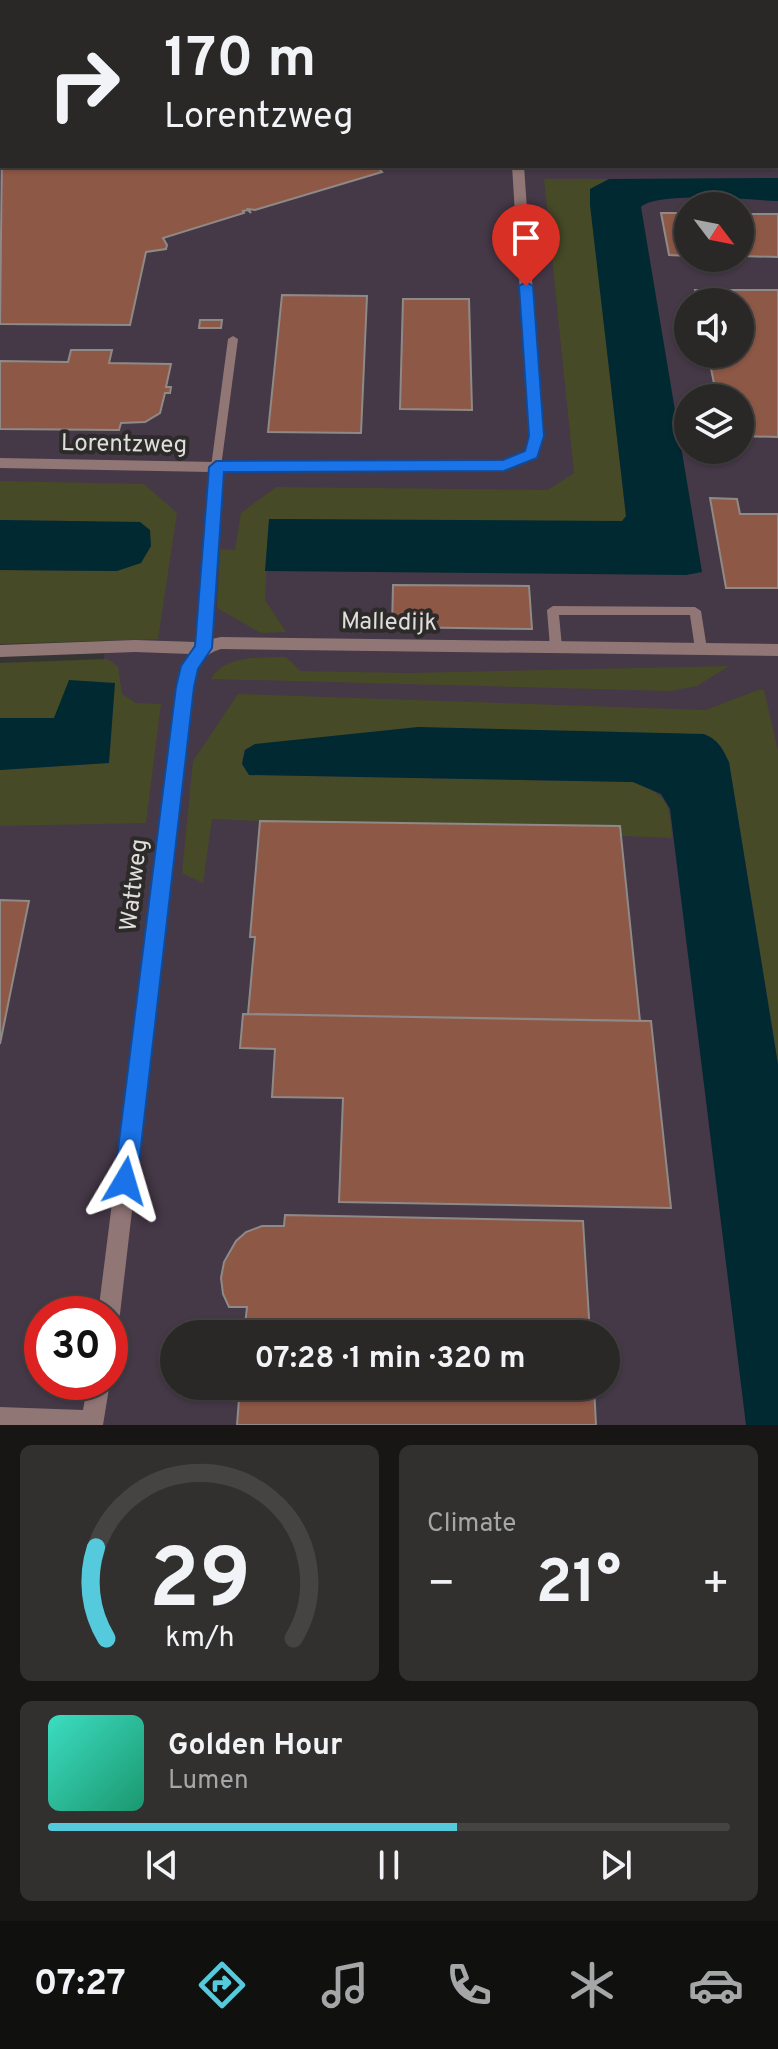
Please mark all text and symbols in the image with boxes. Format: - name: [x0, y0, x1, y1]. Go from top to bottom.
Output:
- text: 170 m: [164, 26, 316, 96]
- icon: right: [32, 32, 136, 136]
- text: Lorentzweg: [164, 95, 353, 141]
- north arrow: [674, 192, 754, 272]
- map controls: [674, 192, 754, 464]
- pin: [492, 204, 560, 286]
- icon: arrive: [504, 216, 548, 260]
- button: sound: [674, 288, 754, 368]
- button: layers: [674, 384, 754, 464]
- street label: Lorentzweg: [61, 429, 187, 461]
- street label: Malledijk: [341, 607, 437, 639]
- street label: Wattweg: [114, 837, 156, 933]
- position arrow: [83, 1139, 167, 1223]
- speed limit sign: 30: [24, 1296, 128, 1400]
- text: 07:28 · 1 min · 320 m: [254, 1341, 526, 1378]
- text: Climate: [427, 1508, 516, 1541]
- text: 29: [149, 1532, 251, 1637]
- text: 21°: [536, 1548, 621, 1624]
- text: −: [427, 1558, 455, 1614]
- text: +: [702, 1558, 730, 1614]
- text: km/h: [165, 1621, 234, 1657]
- text: Golden Hour: [168, 1728, 342, 1765]
- text: Lumen: [168, 1765, 249, 1798]
- icon: previous: [140, 1843, 184, 1887]
- icon: pause: [367, 1843, 411, 1887]
- icon: next: [594, 1843, 638, 1887]
- icon: directions: [194, 1957, 250, 2013]
- icon: music: [317, 1957, 373, 2013]
- icon: phone: [441, 1957, 497, 2013]
- icon: climate: [564, 1957, 620, 2013]
- icon: car: [688, 1957, 744, 2013]
- text: 07:27: [34, 1962, 126, 2008]

